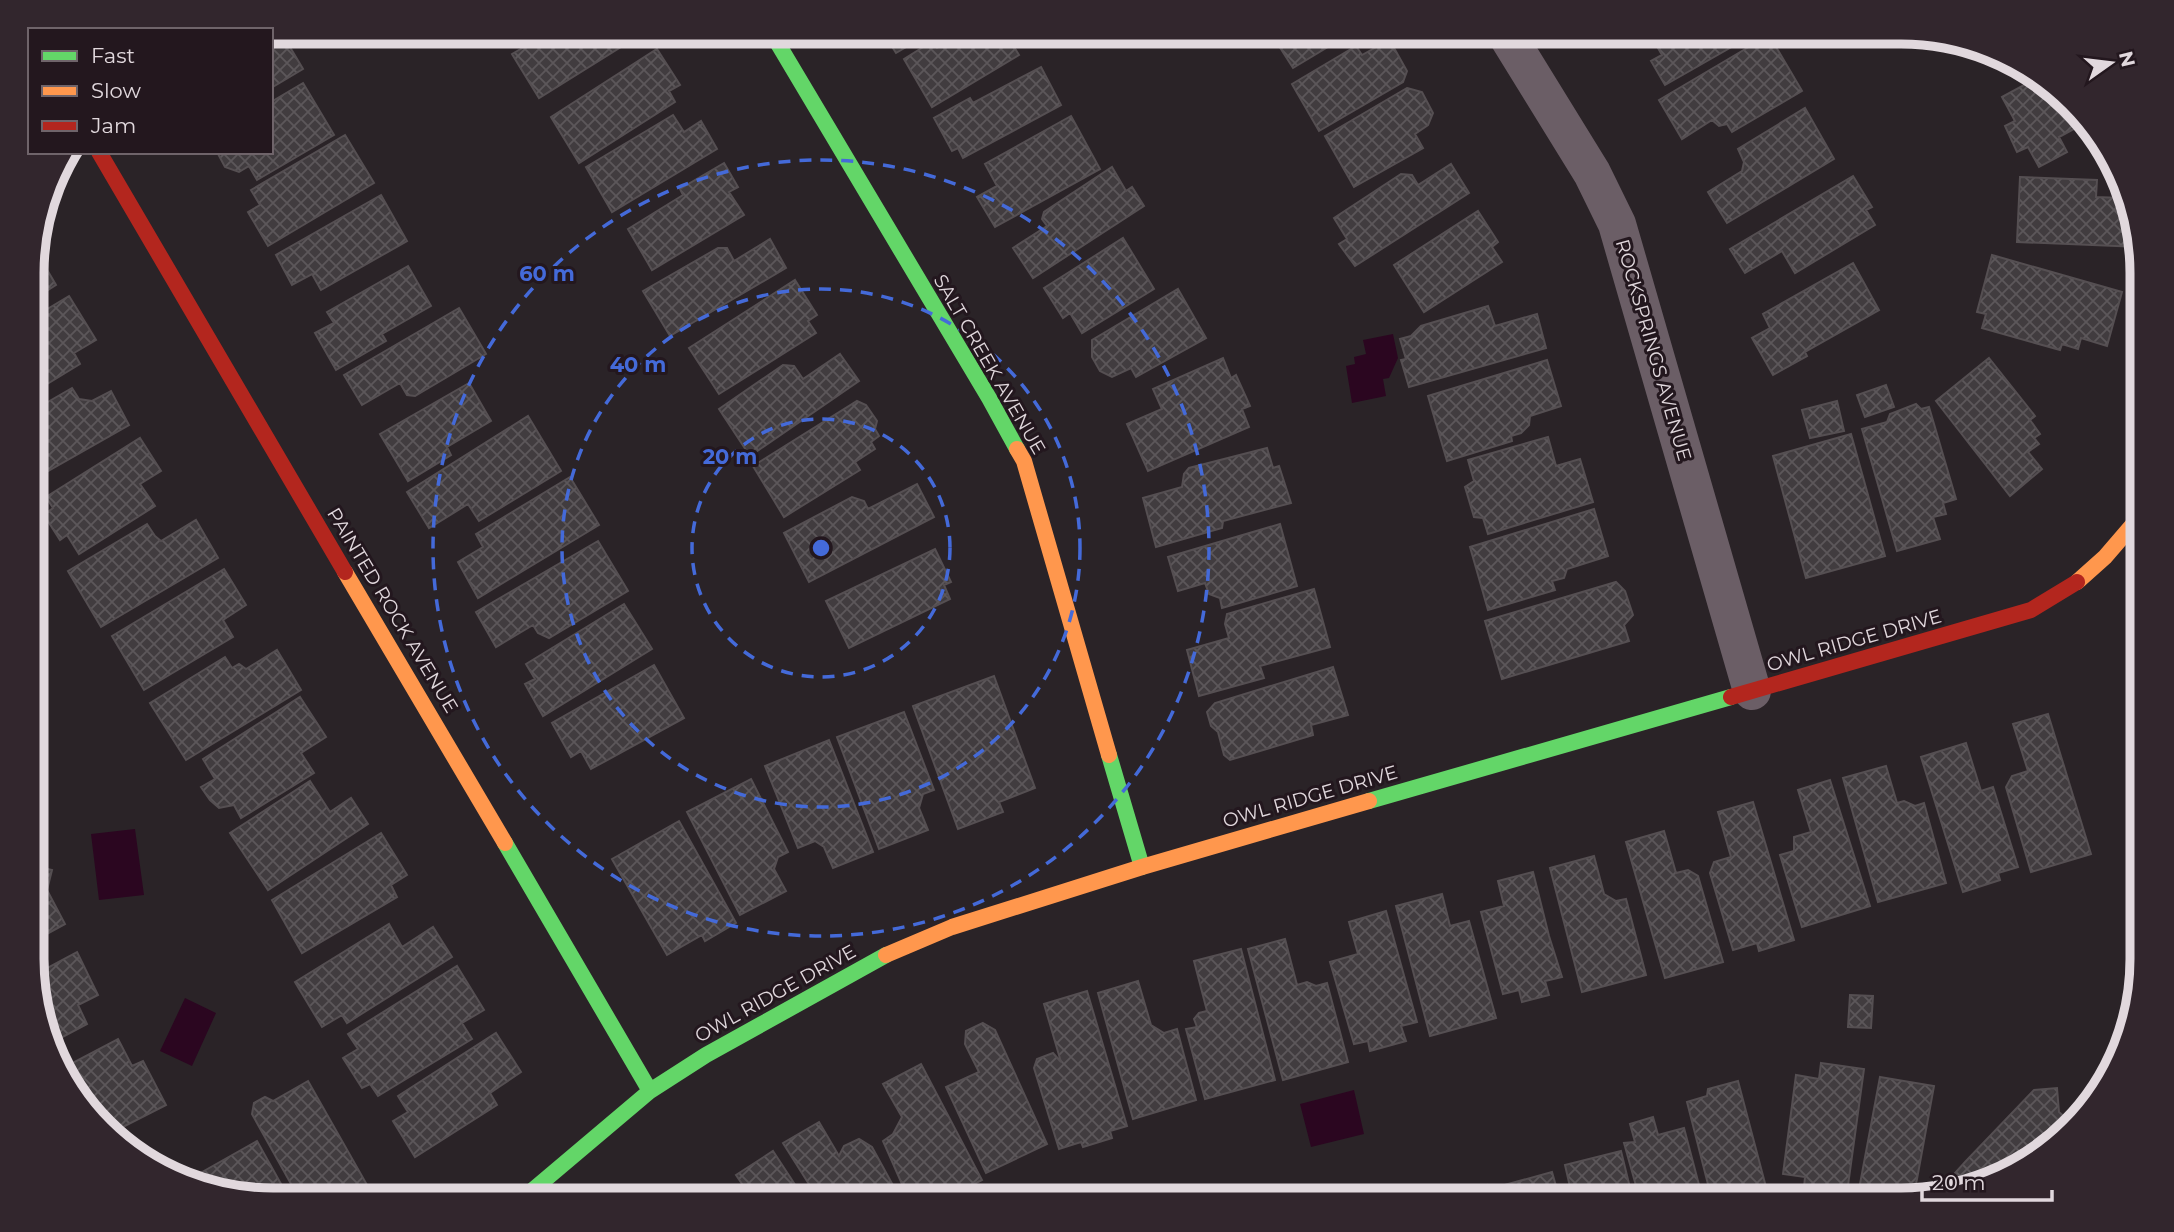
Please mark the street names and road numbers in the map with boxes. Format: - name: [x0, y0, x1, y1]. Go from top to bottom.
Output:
- street label: ROCKSPRINGS AVENUE: [1611, 237, 1696, 464]
- street label: SALT CREEK AVENUE: [929, 270, 1050, 458]
- street label: PAINTED ROCK AVENUE: [322, 503, 463, 717]
- street label: OWL RIDGE DRIVE: [1764, 605, 1944, 676]
- street label: OWL RIDGE DRIVE: [1220, 761, 1400, 832]
- street label: OWL RIDGE DRIVE: [691, 940, 860, 1047]

